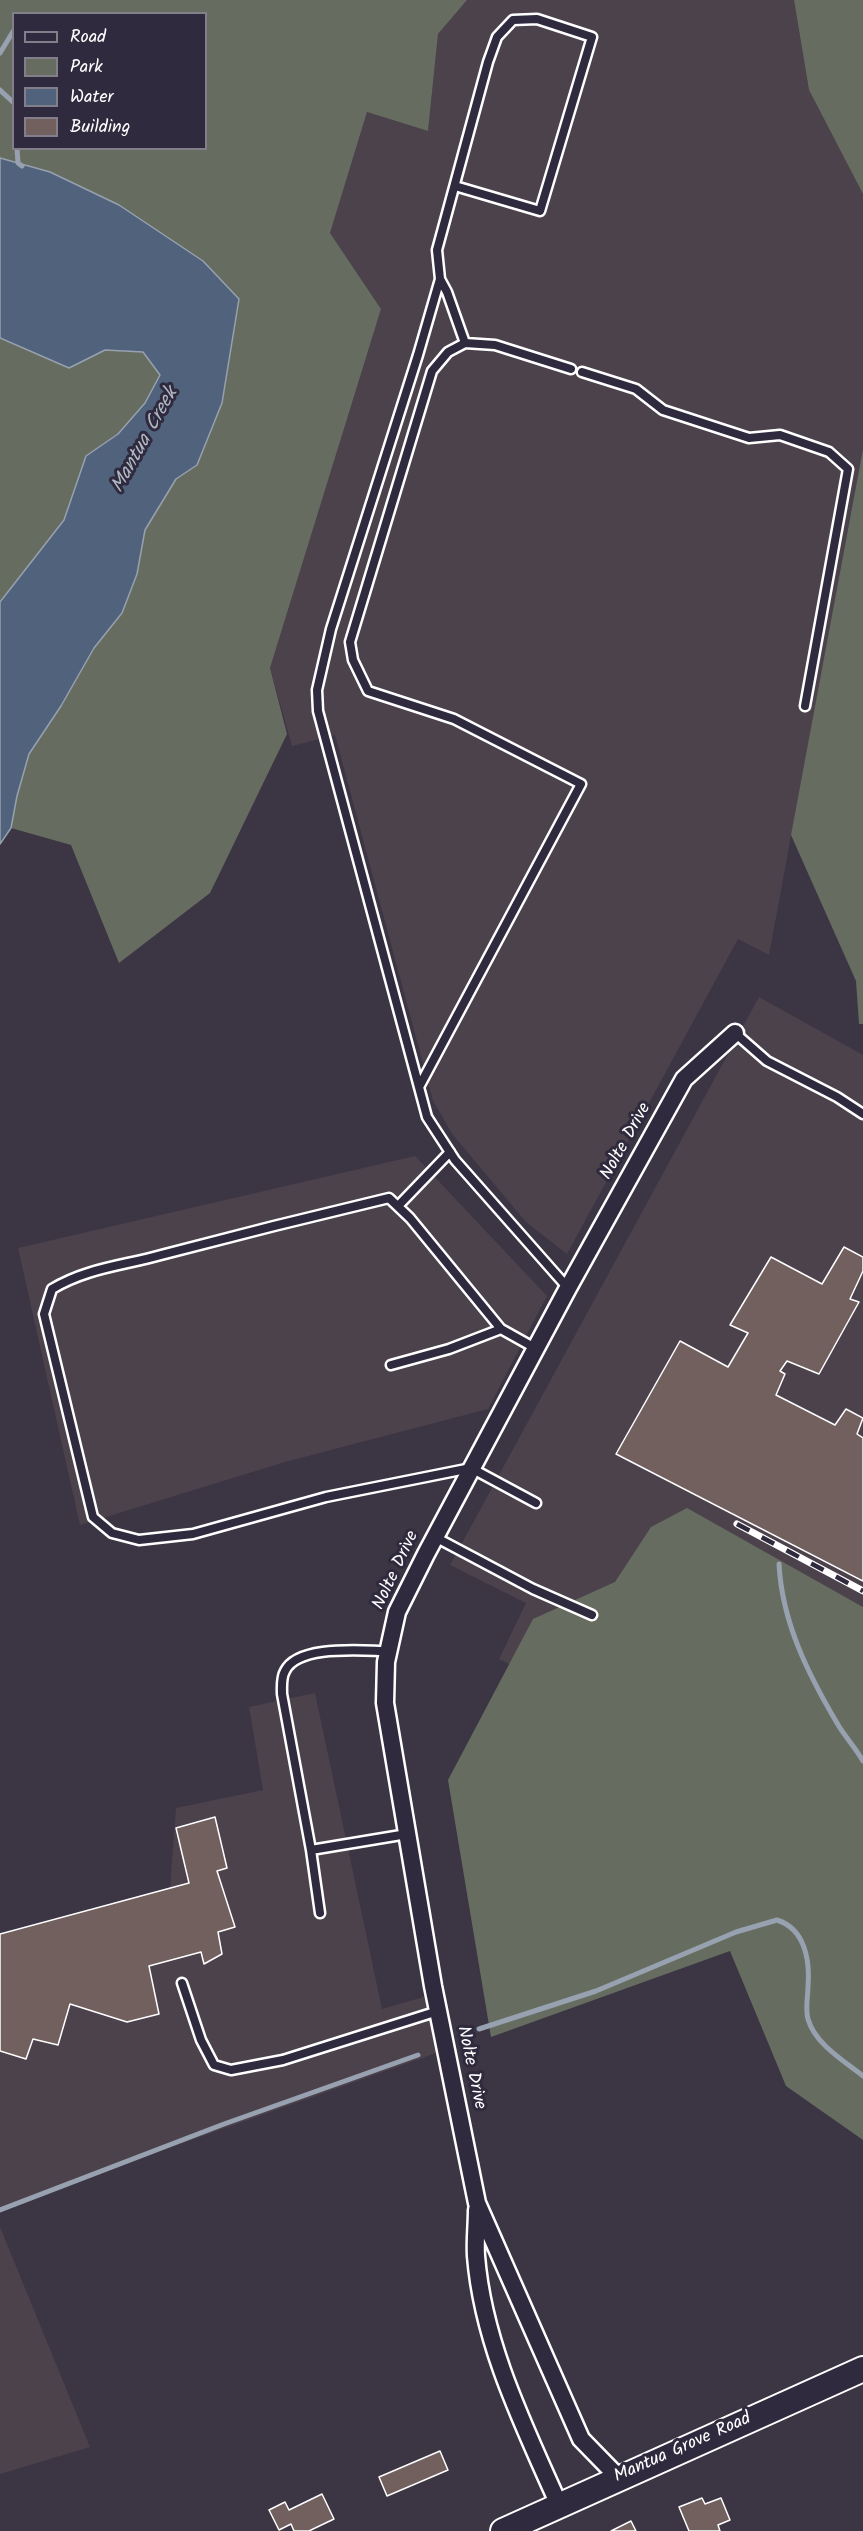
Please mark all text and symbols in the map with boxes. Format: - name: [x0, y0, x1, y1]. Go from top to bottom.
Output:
- legend: [12, 12, 207, 150]
- text: Road: [70, 23, 106, 52]
- text: Park: [70, 53, 103, 82]
- text: Water: [70, 83, 114, 112]
- text: Building: [70, 113, 130, 142]
- water label: Mantua Creek: [107, 384, 185, 498]
- street label: Nolte Drive: [597, 1100, 657, 1184]
- street label: Nolte Drive: [369, 1528, 425, 1614]
- street label: Nolte Drive: [451, 2024, 489, 2112]
- street label: Mantua Grove Road: [611, 2409, 755, 2489]

